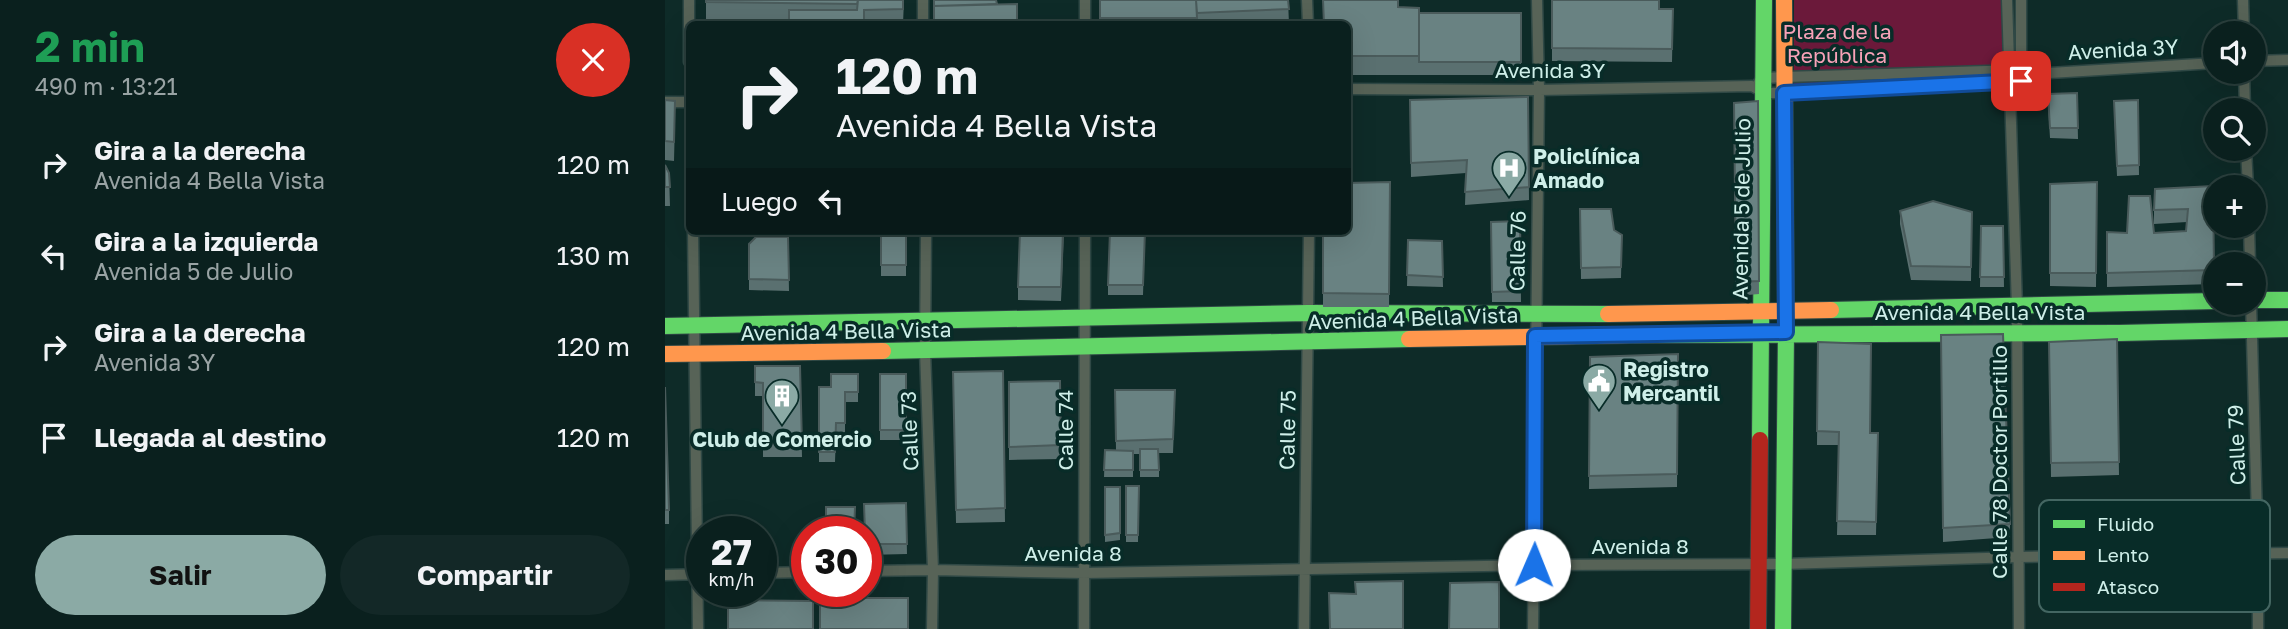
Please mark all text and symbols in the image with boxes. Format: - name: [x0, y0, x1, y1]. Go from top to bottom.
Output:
- park label: Plaza de la República: [1782, 18, 1892, 68]
- text: 2 min: [35, 21, 145, 71]
- map controls: [2203, 21, 2266, 315]
- button: sound: [2203, 21, 2266, 84]
- button: close: [556, 23, 630, 97]
- street label: Avenida 3Y: [2067, 33, 2179, 65]
- text: 120 m: [836, 46, 978, 105]
- icon: right: [721, 49, 812, 140]
- pin: [1991, 51, 2051, 111]
- street label: Avenida 3Y: [1495, 57, 1606, 83]
- icon: arrive: [2002, 62, 2040, 100]
- text: 490 m · 13:21: [35, 72, 178, 100]
- button: search: [2203, 98, 2266, 161]
- text: Avenida 4 Bella Vista: [836, 106, 1157, 144]
- street label: Avenida 5 de Julio: [1726, 118, 1756, 300]
- text: Gira a la derecha: [94, 135, 306, 166]
- place label: Policlínica Amado: [1533, 143, 1640, 193]
- icon: right: [35, 146, 73, 184]
- text: 120 m: [557, 149, 630, 180]
- hospital icon: Policlínica Amado: [1490, 149, 1528, 198]
- text: Avenida 4 Bella Vista: [94, 166, 325, 194]
- button: +: [2203, 175, 2266, 238]
- icon: left: [812, 182, 850, 220]
- text: Luego: [721, 186, 798, 217]
- street label: Calle 76: [1503, 210, 1531, 292]
- text: Gira a la izquierda: [94, 226, 318, 257]
- icon: left: [35, 237, 73, 275]
- text: 130 m: [557, 240, 630, 271]
- button: −: [2203, 252, 2266, 315]
- text: Avenida 5 de Julio: [94, 257, 293, 285]
- street label: Avenida 4 Bella Vista: [1875, 299, 2085, 325]
- street label: Avenida 4 Bella Vista: [1307, 301, 1519, 335]
- street label: Avenida 4 Bella Vista: [740, 316, 952, 346]
- text: Gira a la derecha: [94, 317, 306, 348]
- icon: right: [35, 328, 73, 366]
- text: 120 m: [557, 331, 630, 362]
- street label: Calle 78 Doctor Portillo: [1986, 345, 2012, 579]
- text: Avenida 3Y: [94, 348, 215, 376]
- place label: Registro Mercantil: [1623, 356, 1720, 406]
- public building icon: Registro Mercantil: [1580, 362, 1618, 411]
- building icon: Club de Comercio: [763, 377, 801, 426]
- street label: Calle 73: [895, 390, 923, 472]
- street label: Calle 74: [1052, 390, 1078, 470]
- street label: Calle 75: [1273, 390, 1301, 470]
- street label: Calle 79: [2222, 404, 2250, 486]
- icon: arrive: [35, 419, 73, 457]
- text: Llegada al destino: [94, 422, 326, 453]
- text: 120 m: [557, 422, 630, 453]
- place label: Club de Comercio: [692, 426, 872, 452]
- legend: [2039, 500, 2270, 612]
- text: Fluido: [2097, 512, 2154, 535]
- speed limit sign: 30: [791, 516, 882, 607]
- position arrow: [1497, 528, 1571, 602]
- text: 27: [711, 531, 752, 573]
- street label: Avenida 8: [1591, 533, 1689, 559]
- button: Salir: [35, 535, 326, 615]
- button: Compartir: [340, 535, 630, 615]
- street label: Avenida 8: [1024, 540, 1122, 566]
- text: Lento: [2097, 543, 2149, 566]
- text: km/h: [709, 568, 754, 590]
- text: Atasco: [2097, 575, 2159, 598]

